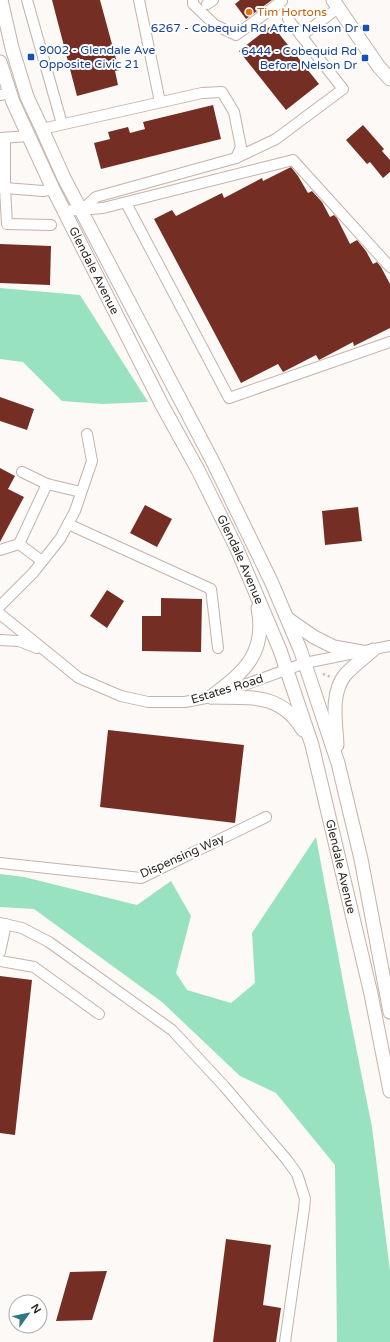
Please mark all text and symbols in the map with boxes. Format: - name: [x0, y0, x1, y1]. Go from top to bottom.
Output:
- place label: Tim Hortons: [257, 5, 327, 19]
- marker: Tim Hortons: [244, 7, 254, 17]
- place label: 6267 - Cobequid Rd After Nelson Dr: [151, 21, 358, 35]
- marker: 6267 - Cobequid Rd After Nelson Dr: [361, 23, 371, 33]
- place label: 9002 - Glendale Ave Opposite Civic 21: [39, 43, 155, 71]
- place label: 6444 - Cobequid Rd Before Nelson Dr: [241, 44, 357, 72]
- marker: 9002 - Glendale Ave Opposite Civic 21: [26, 52, 36, 62]
- marker: 6444 - Cobequid Rd Before Nelson Dr: [360, 53, 370, 63]
- street label: Glendale Avenue: [66, 224, 122, 317]
- street label: Glendale Avenue: [214, 512, 267, 606]
- street label: Estates Road: [189, 671, 265, 707]
- street label: Glendale Avenue: [323, 818, 359, 915]
- street label: Dispensing Way: [138, 831, 227, 881]
- north arrow: [8, 1294, 48, 1334]
- text: N: [28, 1302, 44, 1316]

